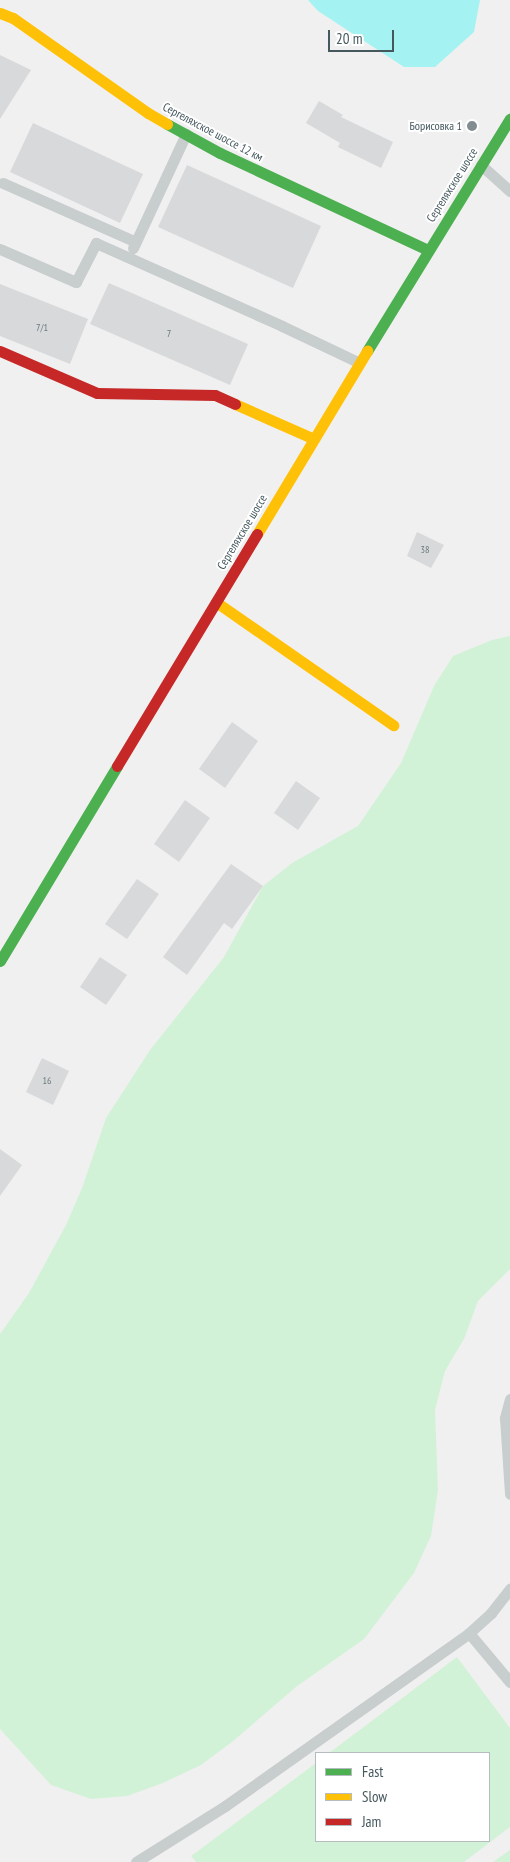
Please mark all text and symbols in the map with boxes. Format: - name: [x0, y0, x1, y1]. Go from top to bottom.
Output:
- scale bar: [330, 20, 396, 52]
- text: 20 m: [336, 29, 362, 48]
- street label: Сергеляхское шоссе 12 км: [160, 99, 266, 165]
- place label: Борисовка 1: [410, 119, 462, 133]
- marker: Борисовка 1: [466, 120, 478, 132]
- street label: Сергеляхское шоссе: [423, 145, 481, 225]
- house number: 7/1: [36, 322, 48, 334]
- house number: 7: [167, 328, 171, 340]
- street label: Сергеляхское шоссе: [214, 492, 270, 572]
- house number: 38: [421, 544, 429, 556]
- house number: 16: [43, 1075, 51, 1087]
- legend: [315, 1752, 490, 1842]
- text: Fast: [362, 1762, 383, 1781]
- text: Slow: [362, 1787, 387, 1806]
- text: Jam: [362, 1812, 381, 1831]

